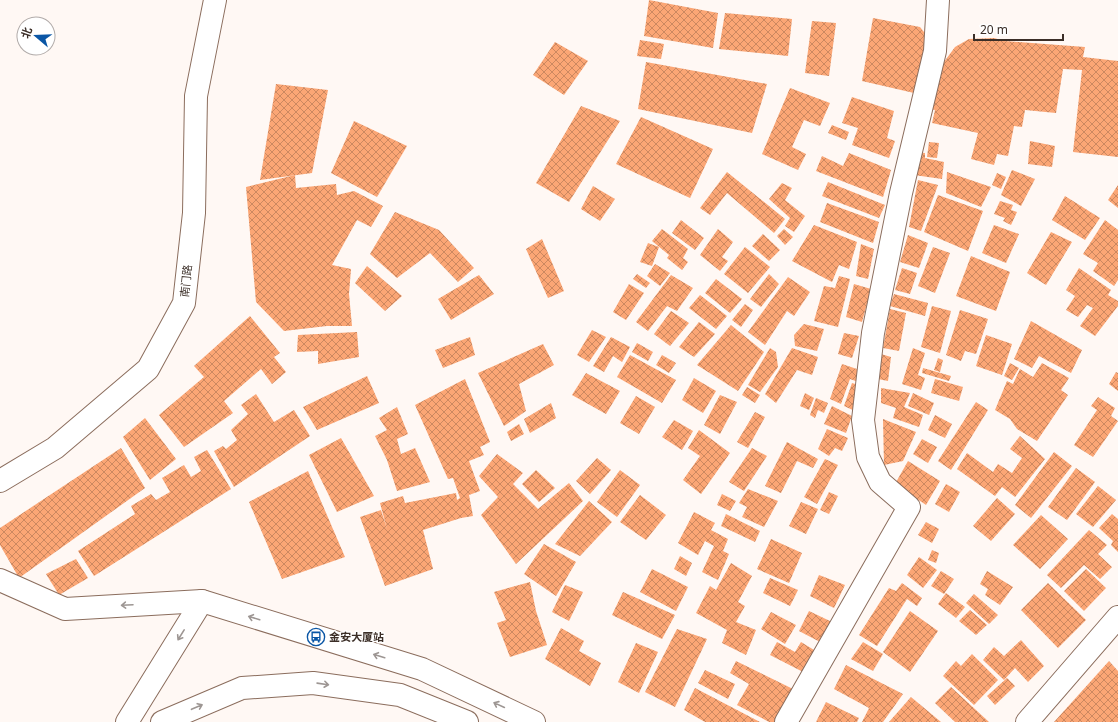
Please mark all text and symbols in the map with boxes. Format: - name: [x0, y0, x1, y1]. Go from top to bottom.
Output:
- north arrow: [16, 16, 56, 56]
- scale bar: [974, 16, 1063, 42]
- text: 20 m: [980, 21, 1008, 38]
- text: 北: [17, 25, 35, 40]
- street label: 南门路: [176, 264, 195, 298]
- one-way arrow: [121, 602, 134, 609]
- one-way arrow: [248, 614, 261, 621]
- bus stop icon: 金安大厦站: [306, 627, 326, 647]
- one-way arrow: [177, 629, 185, 641]
- place label: 金安大厦站: [329, 629, 384, 644]
- one-way arrow: [372, 652, 385, 659]
- one-way arrow: [316, 680, 329, 688]
- one-way arrow: [493, 701, 505, 708]
- one-way arrow: [191, 702, 203, 710]

